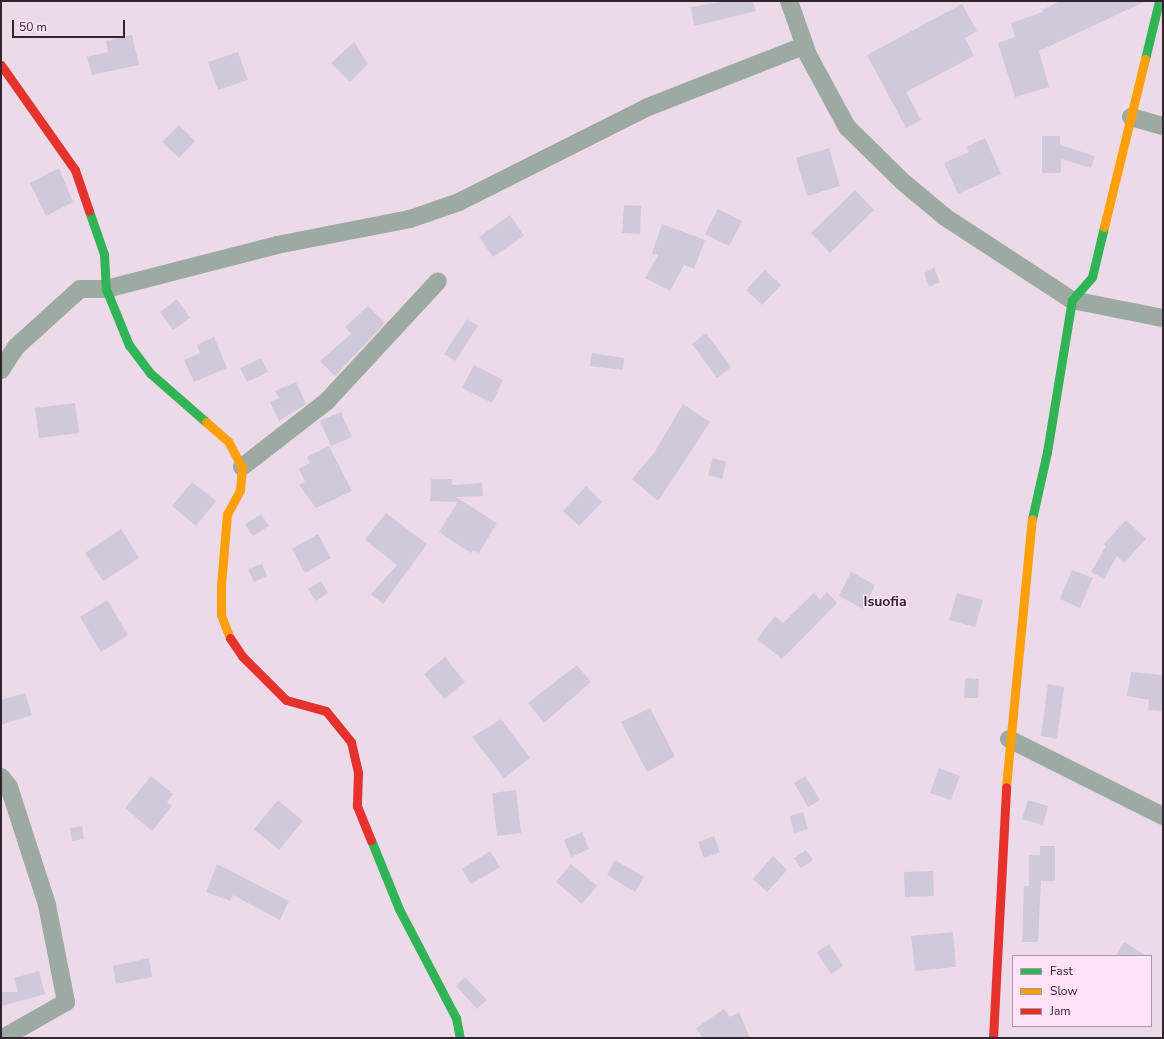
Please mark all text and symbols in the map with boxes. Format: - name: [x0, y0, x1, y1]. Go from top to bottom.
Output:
- scale bar: [14, 12, 127, 38]
- text: 50 m: [19, 19, 47, 35]
- district label: Isuofia: [863, 594, 907, 610]
- legend: [1012, 955, 1152, 1027]
- text: Fast: [1050, 963, 1073, 979]
- text: Slow: [1050, 983, 1078, 999]
- text: Jam: [1050, 1003, 1071, 1019]

